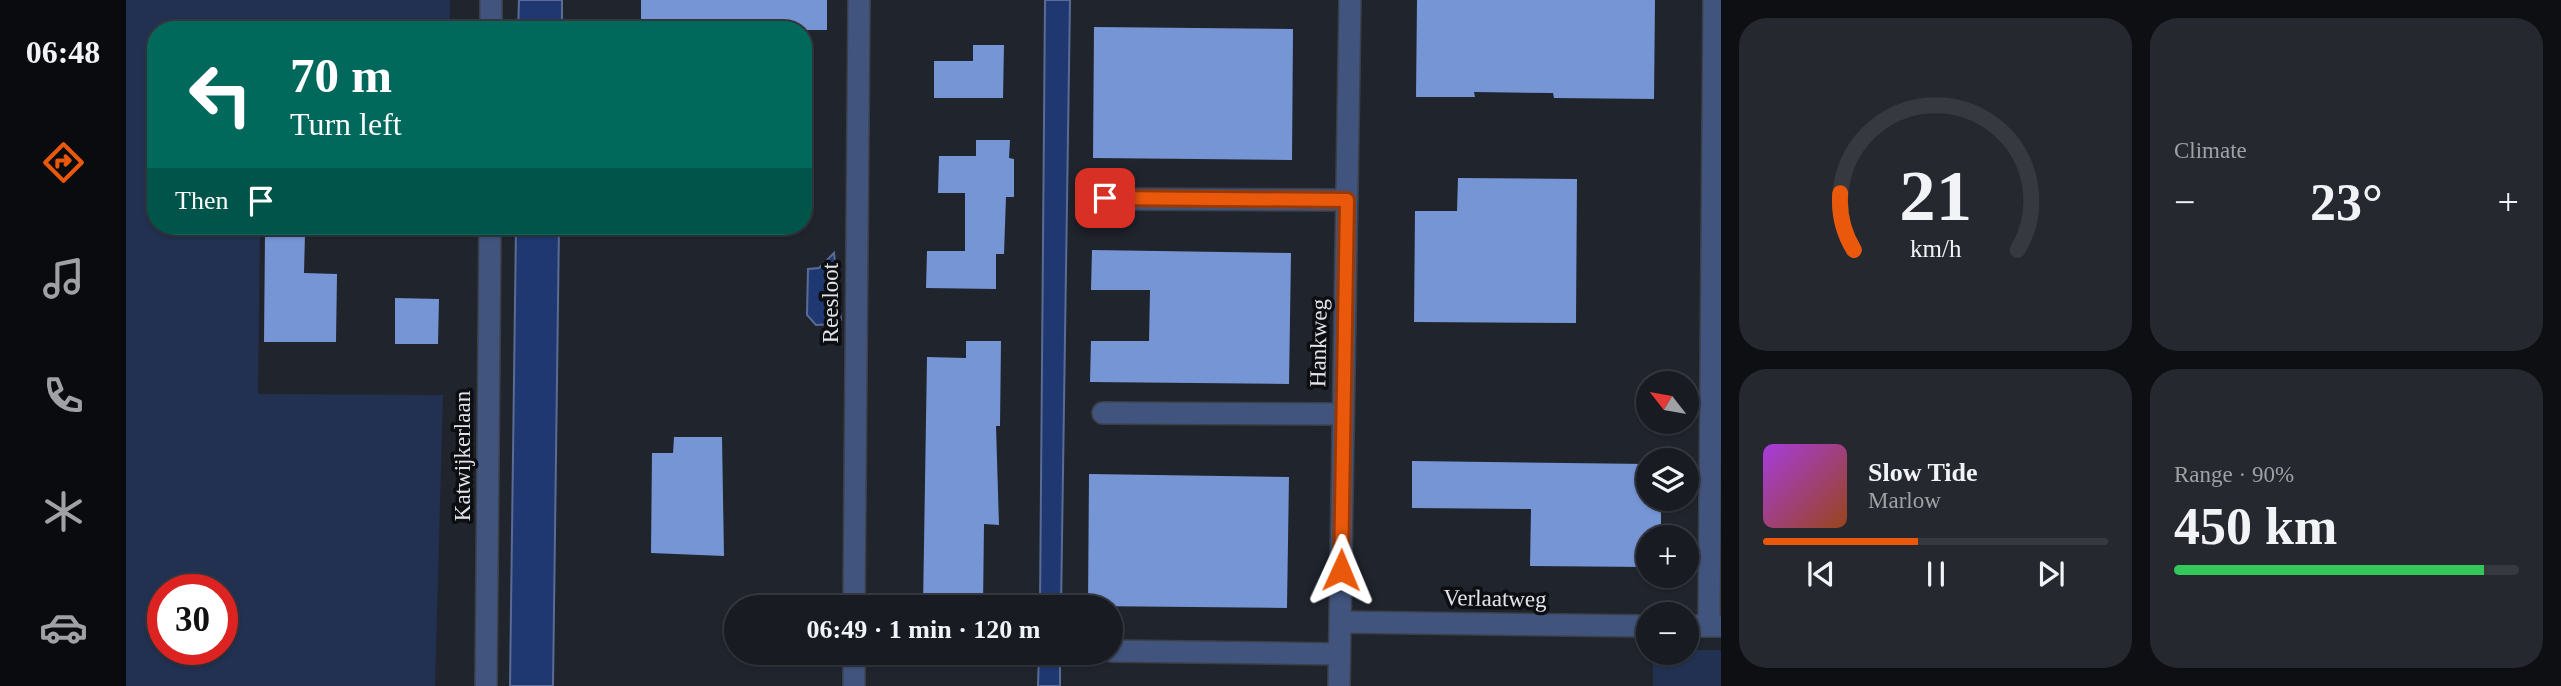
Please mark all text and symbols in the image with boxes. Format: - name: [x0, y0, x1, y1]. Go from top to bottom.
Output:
- text: 06:48: [26, 34, 100, 70]
- text: 70 m: [290, 48, 392, 103]
- icon: left: [175, 49, 266, 140]
- text: Turn left: [290, 106, 402, 142]
- icon: directions: [39, 138, 88, 187]
- text: Climate: [2174, 138, 2247, 163]
- text: 21: [1899, 156, 1972, 237]
- pin: [1075, 168, 1135, 228]
- text: 23°: [2310, 174, 2383, 231]
- icon: arrive: [1086, 179, 1124, 217]
- text: −: [2174, 181, 2195, 223]
- text: +: [2498, 181, 2519, 223]
- icon: arrive: [242, 182, 280, 220]
- text: Then: [175, 186, 228, 215]
- text: km/h: [1910, 235, 1962, 262]
- icon: music: [39, 254, 88, 303]
- street label: Reesloot: [818, 262, 843, 343]
- street label: Hankweg: [1305, 298, 1332, 387]
- icon: phone: [39, 371, 88, 420]
- north arrow: [1636, 371, 1699, 434]
- map controls: [1636, 371, 1699, 665]
- street label: Katwijkerlaan: [450, 390, 475, 521]
- button: layers: [1636, 448, 1699, 511]
- text: Slow Tide: [1868, 458, 1978, 487]
- text: Range · 90%: [2174, 462, 2294, 487]
- icon: climate: [39, 487, 88, 536]
- text: Marlow: [1868, 488, 1941, 513]
- text: 450 km: [2174, 498, 2337, 555]
- button: +: [1636, 525, 1699, 588]
- position arrow: [1304, 533, 1378, 607]
- icon: previous: [1802, 555, 1840, 593]
- icon: pause: [1917, 555, 1955, 593]
- icon: next: [2032, 555, 2070, 593]
- speed limit sign: 30: [147, 574, 238, 665]
- street label: Verlaatweg: [1443, 585, 1547, 612]
- button: −: [1636, 602, 1699, 665]
- icon: car: [39, 603, 88, 652]
- text: 06:49 · 1 min · 120 m: [807, 615, 1041, 644]

